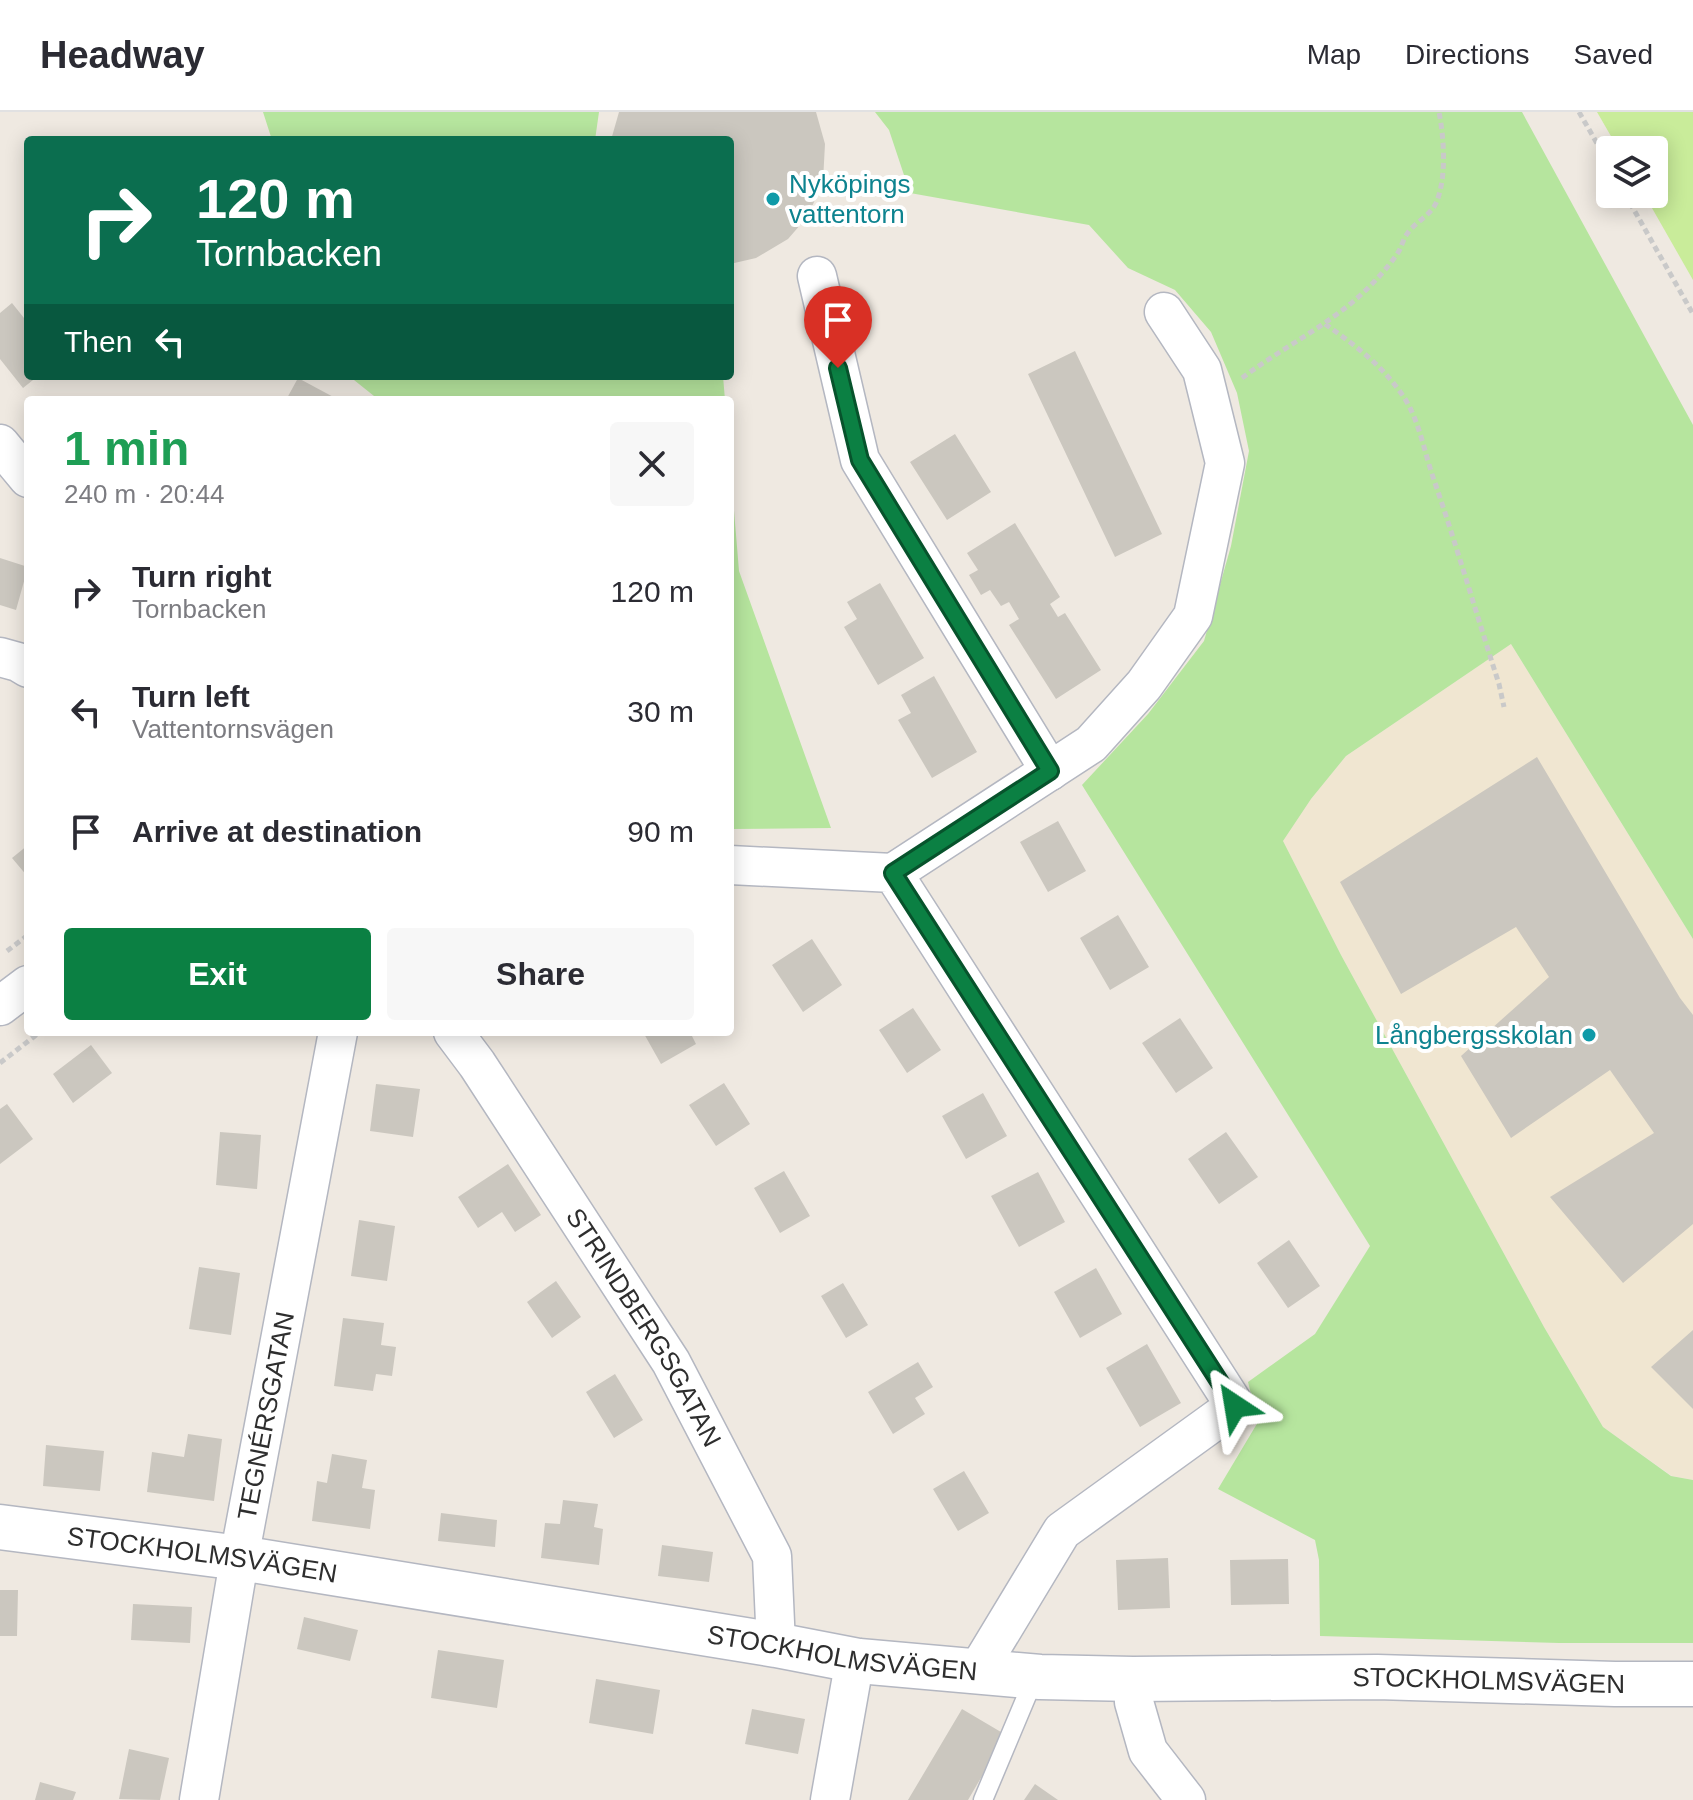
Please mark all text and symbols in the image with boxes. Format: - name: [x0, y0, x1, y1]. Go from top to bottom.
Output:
- text: Headway: [40, 34, 205, 76]
- text: Map: [1307, 39, 1361, 70]
- text: Directions: [1405, 39, 1530, 70]
- text: Saved: [1574, 39, 1653, 70]
- map controls: [1596, 136, 1668, 208]
- button: layers: [1596, 136, 1668, 208]
- text: 120 m: [196, 167, 355, 230]
- icon: right: [64, 168, 168, 272]
- place label: Nyköpings vattentorn: [789, 169, 910, 229]
- marker: Nyköpings vattentorn: [764, 190, 782, 208]
- text: Tornbacken: [196, 233, 382, 274]
- pin: [804, 286, 872, 368]
- icon: arrive: [816, 298, 860, 342]
- icon: left: [148, 320, 192, 364]
- text: Then: [64, 325, 132, 358]
- text: 1 min: [64, 422, 189, 475]
- button: close: [610, 422, 694, 506]
- text: 240 m · 20:44: [64, 479, 224, 509]
- text: Turn right: [132, 560, 271, 593]
- icon: right: [64, 570, 108, 614]
- text: 120 m: [611, 575, 694, 608]
- text: Tornbacken: [132, 594, 266, 624]
- text: Turn left: [132, 680, 250, 713]
- icon: left: [64, 690, 108, 734]
- text: 30 m: [627, 695, 694, 728]
- text: Vattentornsvägen: [132, 714, 334, 744]
- icon: arrive: [64, 810, 108, 854]
- text: Arrive at destination: [132, 815, 422, 848]
- text: 90 m: [627, 815, 694, 848]
- button: Exit: [64, 928, 371, 1020]
- button: Share: [387, 928, 694, 1020]
- place label: Långbergsskolan: [1375, 1020, 1573, 1050]
- marker: Långbergsskolan: [1580, 1026, 1598, 1044]
- street label: STRINDBERGSGATAN: [560, 1203, 727, 1452]
- street label: TEGNÉRSGATAN: [232, 1309, 300, 1522]
- position arrow: [1193, 1364, 1277, 1448]
- street label: STOCKHOLMSVÄGEN: [65, 1521, 339, 1589]
- street label: STOCKHOLMSVÄGEN: [705, 1619, 979, 1686]
- street label: STOCKHOLMSVÄGEN: [1352, 1662, 1625, 1699]

